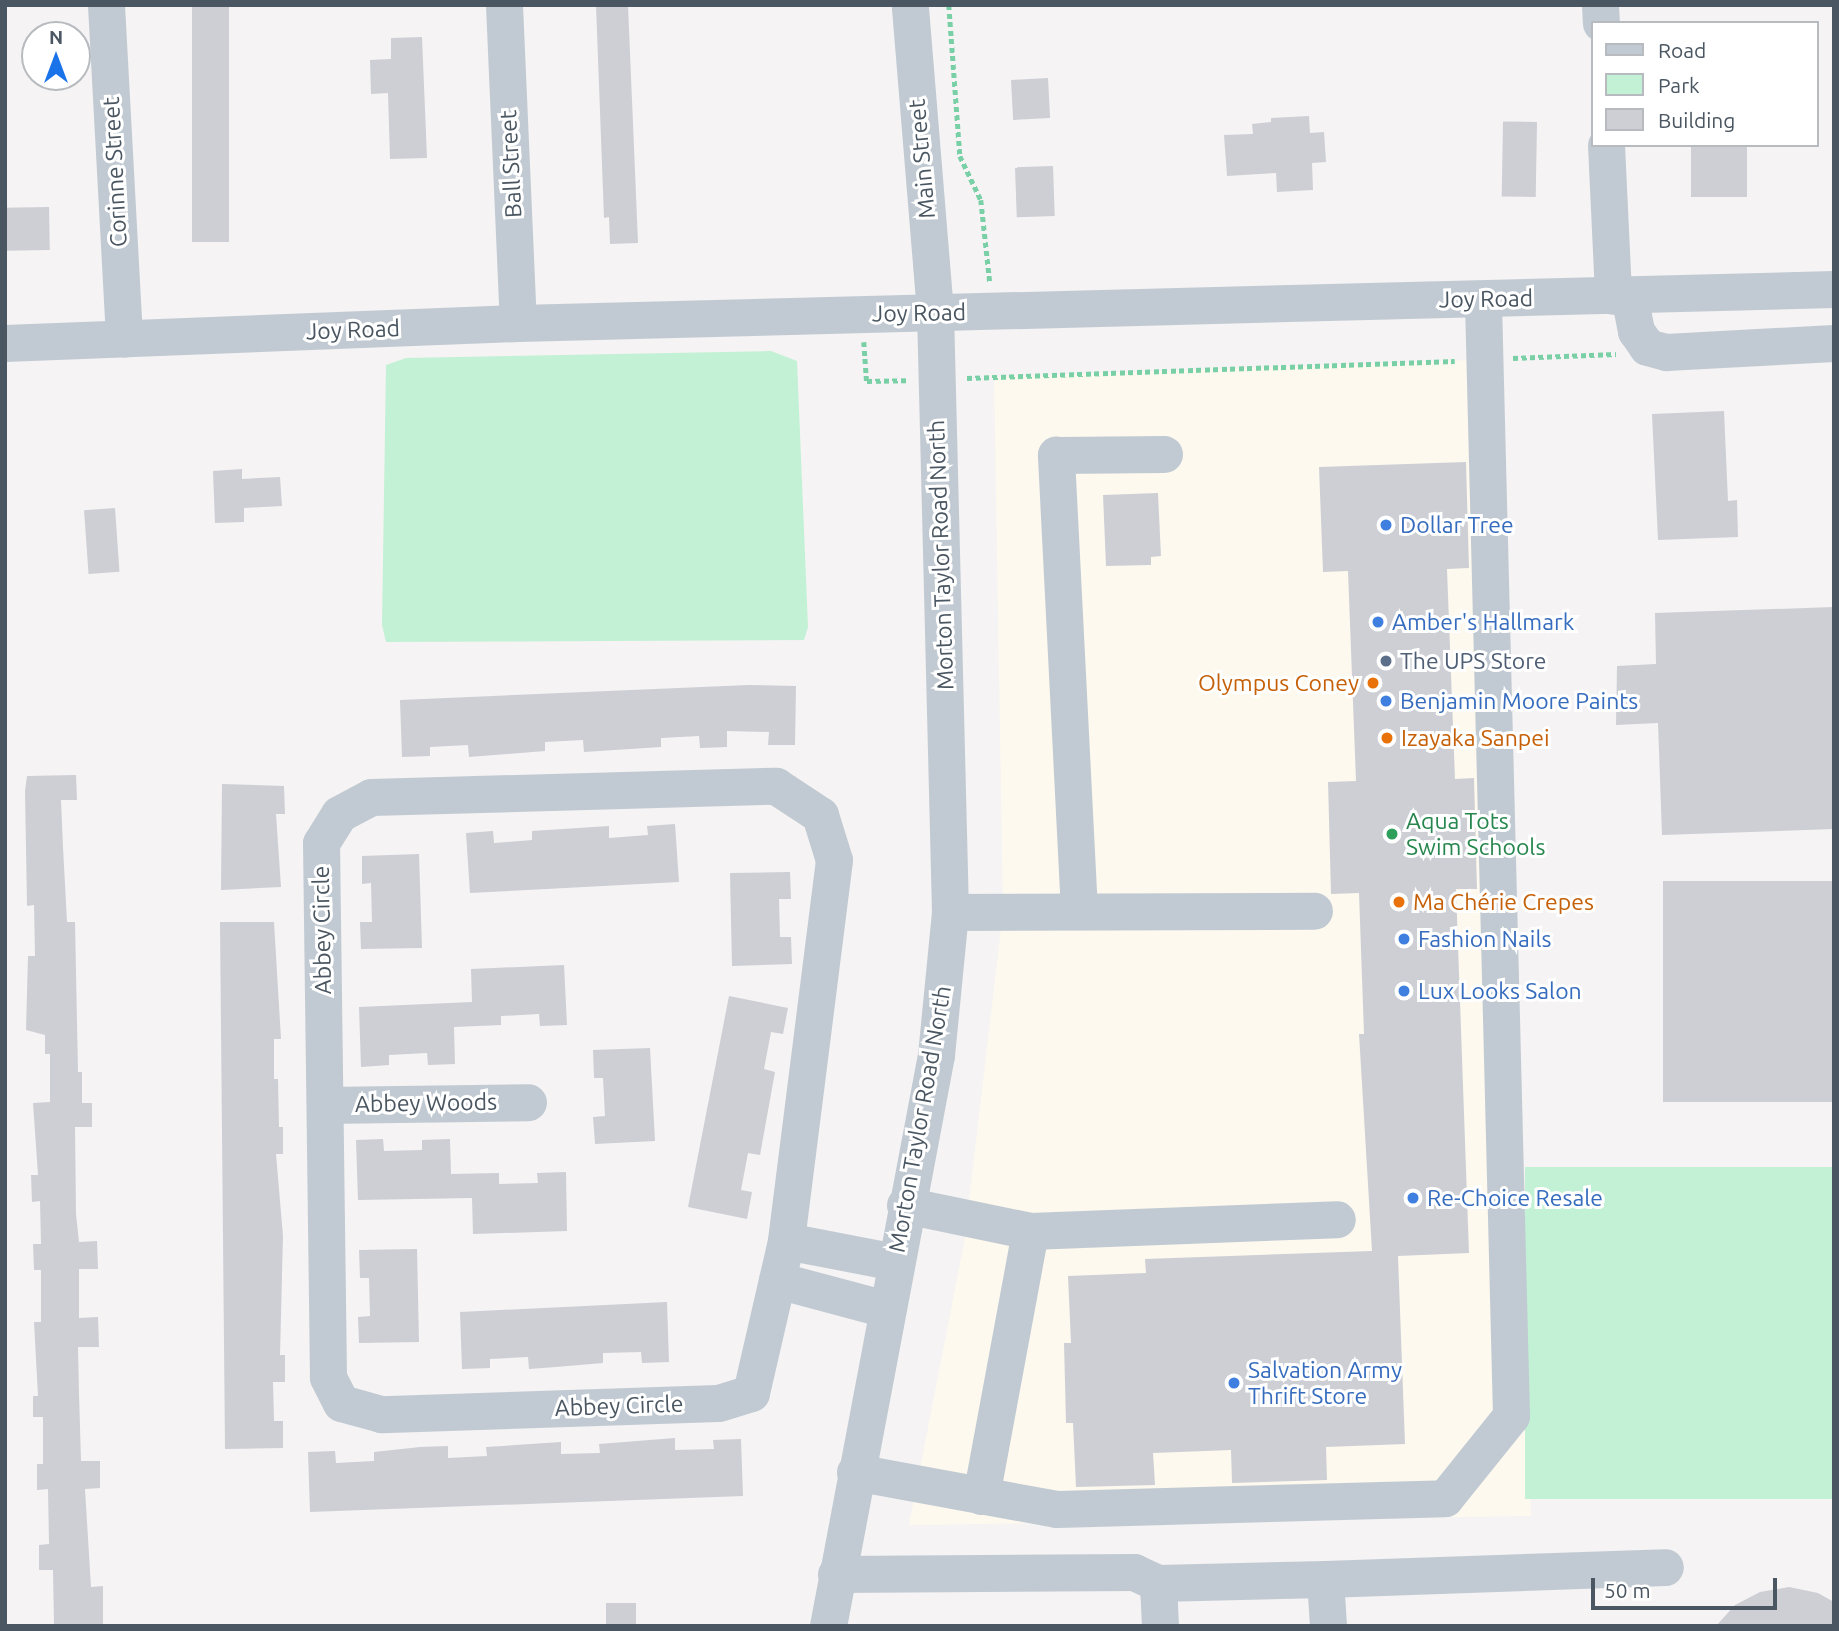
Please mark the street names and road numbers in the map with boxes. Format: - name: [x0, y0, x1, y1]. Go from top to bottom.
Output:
- street label: Corinne Street: [97, 96, 133, 248]
- street label: Main Street: [903, 98, 941, 220]
- street label: Ball Street: [494, 109, 528, 219]
- street label: Joy Road: [1439, 284, 1533, 314]
- street label: Joy Road: [872, 298, 966, 328]
- street label: Joy Road: [306, 315, 400, 345]
- street label: Morton Taylor Road North: [922, 419, 960, 691]
- street label: Abbey Circle: [307, 865, 337, 995]
- street label: Morton Taylor Road North: [883, 984, 957, 1254]
- street label: Abbey Woods: [355, 1088, 497, 1118]
- street label: Abbey Circle: [554, 1390, 684, 1422]

